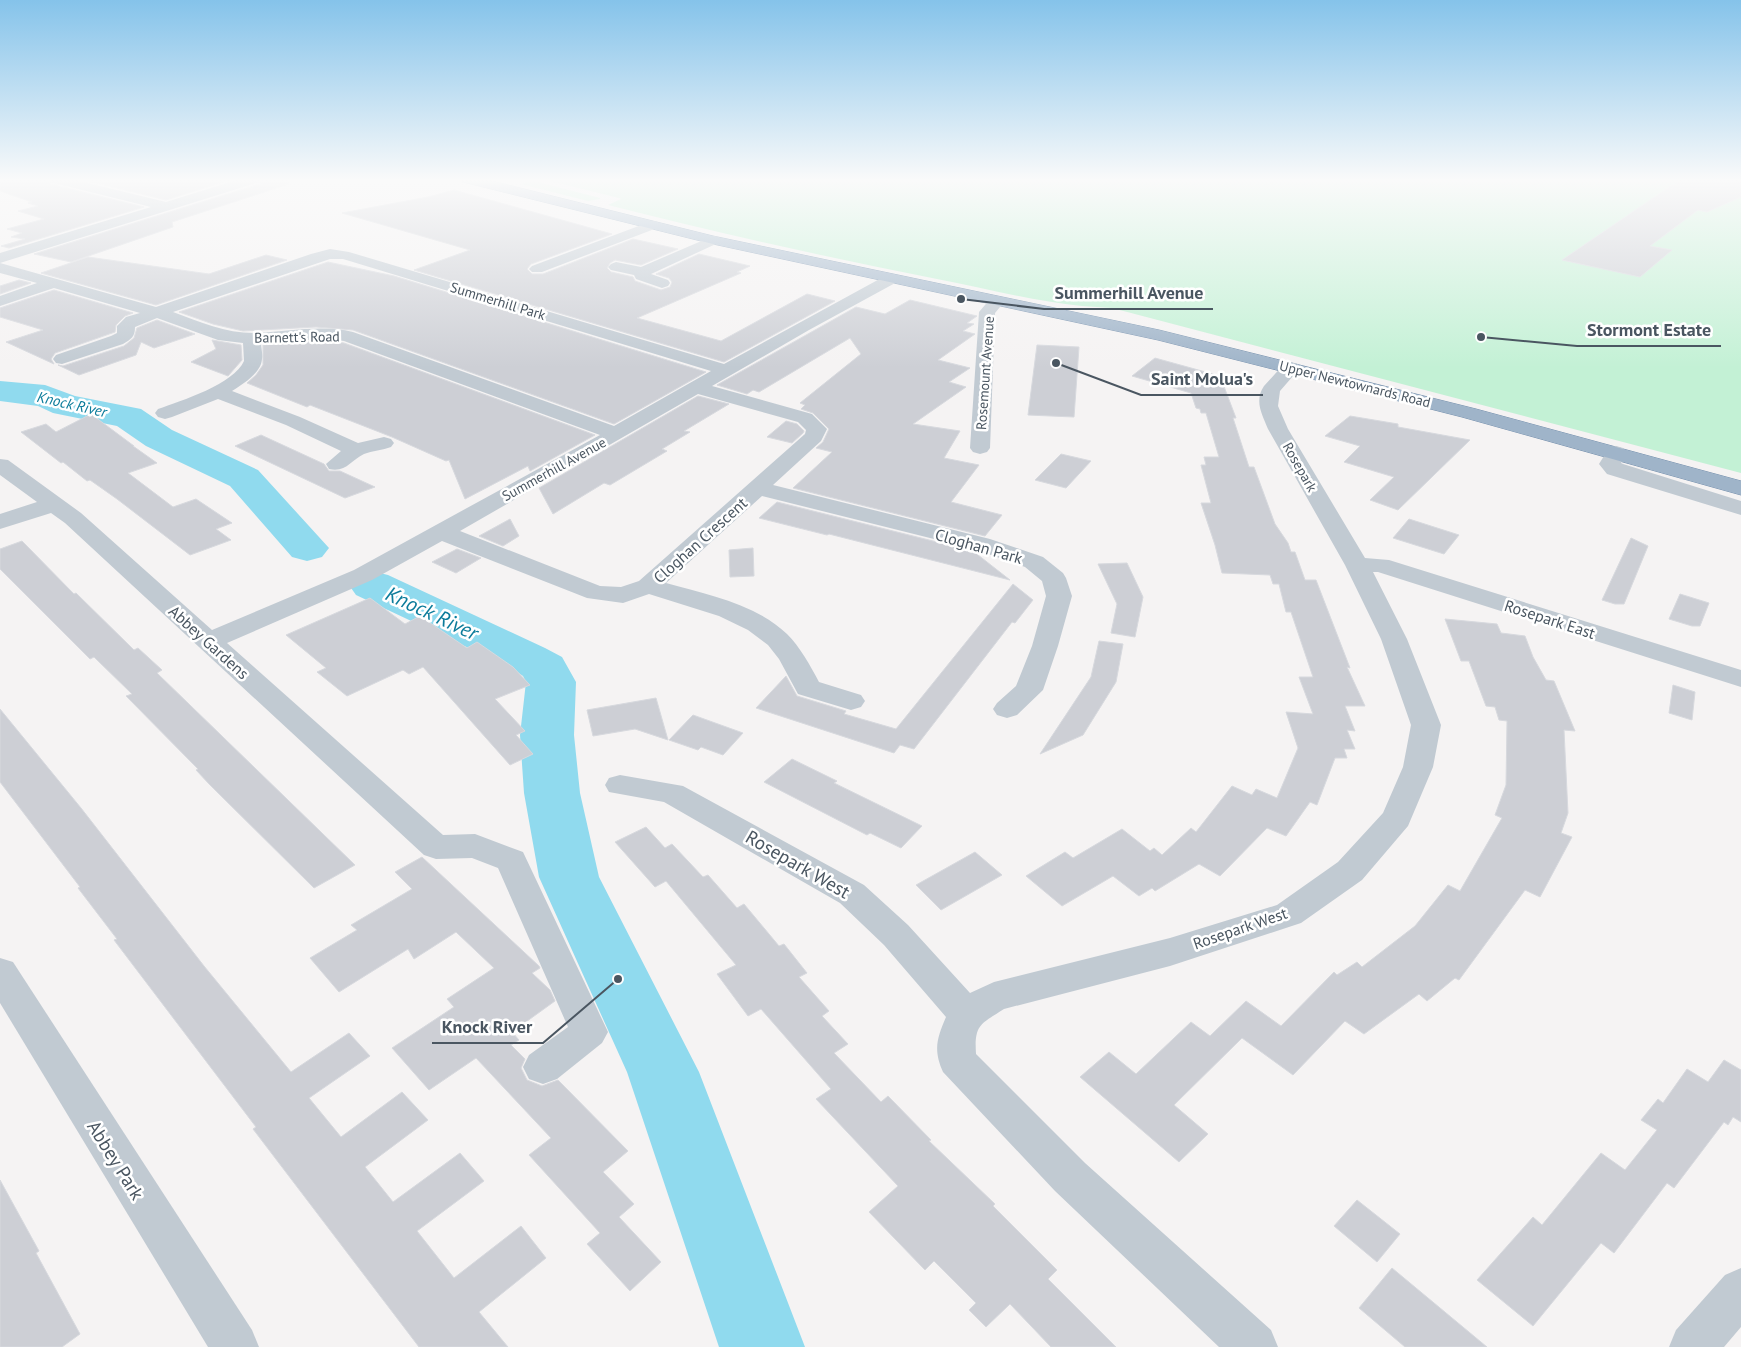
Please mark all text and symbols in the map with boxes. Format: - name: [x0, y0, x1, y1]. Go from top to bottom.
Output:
- callout: Summerhill Avenue: [1044, 276, 1213, 309]
- street label: Summerhill Park: [448, 278, 548, 324]
- text: Summerhill Avenue: [1055, 281, 1203, 304]
- callout: Stormont Estate: [1577, 313, 1721, 346]
- street label: Rosemount Avenue: [972, 316, 998, 430]
- text: Stormont Estate: [1587, 318, 1711, 341]
- street label: Barnett's Road: [254, 327, 340, 347]
- street label: Upper Newtownards Road: [1278, 357, 1432, 411]
- callout: Saint Molua's: [1141, 362, 1263, 395]
- text: Saint Molua's: [1151, 367, 1253, 390]
- water label: Knock River: [35, 387, 110, 421]
- street label: Summerhill Avenue: [499, 433, 609, 505]
- street label: Rosepark: [1279, 439, 1321, 495]
- street label: Cloghan Crescent: [649, 492, 751, 587]
- street label: Cloghan Park: [933, 524, 1025, 568]
- water label: Knock River: [381, 580, 485, 647]
- street label: Rosepark East: [1502, 595, 1599, 643]
- street label: Abbey Gardens: [165, 601, 253, 683]
- street label: Rosepark West: [741, 824, 855, 904]
- street label: Rosepark West: [1190, 902, 1290, 953]
- callout: Knock River: [432, 1010, 543, 1043]
- text: Knock River: [442, 1015, 533, 1038]
- street label: Abbey Park: [82, 1116, 150, 1204]

